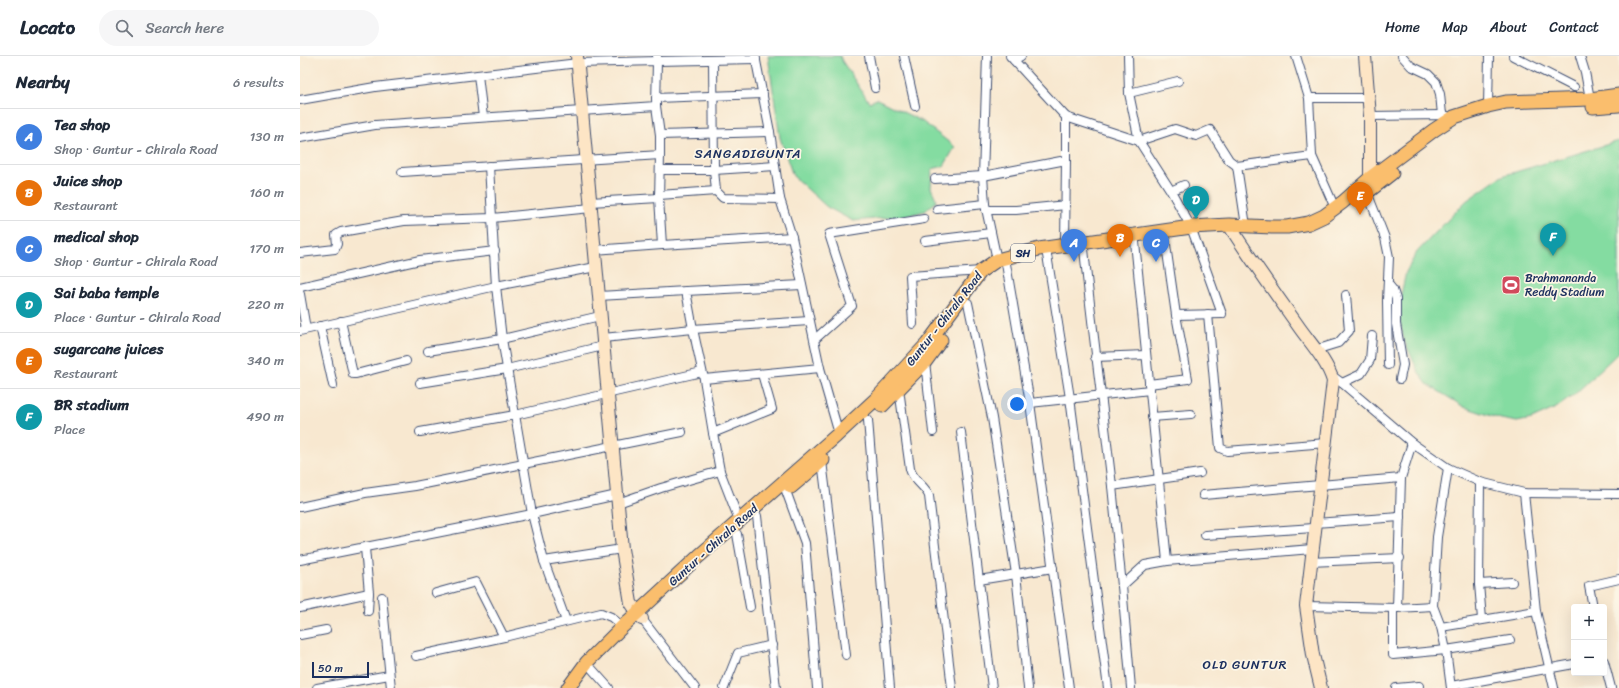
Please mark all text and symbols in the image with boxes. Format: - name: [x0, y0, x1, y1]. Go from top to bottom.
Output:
- search box: [99, 10, 379, 46]
- text: Locato: [20, 11, 75, 44]
- text: Search here: [145, 15, 224, 41]
- text: Home: [1385, 15, 1420, 40]
- text: Map: [1442, 15, 1468, 40]
- text: About: [1490, 15, 1527, 40]
- text: Contact: [1549, 15, 1599, 40]
- icon: search: [113, 17, 135, 39]
- text: Nearby: [16, 67, 70, 97]
- text: 6 results: [233, 71, 284, 94]
- text: Tea shop: [54, 112, 110, 138]
- text: A: [25, 125, 33, 148]
- text: 130 m: [250, 125, 284, 148]
- text: Shop · Guntur - Chirala Road: [54, 138, 217, 161]
- district label: SANGADIGUNTA: [694, 142, 802, 165]
- text: Juice shop: [54, 168, 122, 194]
- text: B: [25, 181, 33, 204]
- text: 160 m: [249, 181, 284, 204]
- pin: E: [1347, 182, 1373, 215]
- pin: D: [1183, 186, 1209, 219]
- text: Restaurant: [54, 194, 118, 217]
- pin: F: [1540, 223, 1566, 256]
- text: medical shop: [54, 224, 139, 250]
- pin: B: [1107, 224, 1133, 257]
- pin: A: [1061, 229, 1087, 262]
- pin: C: [1143, 229, 1169, 262]
- text: C: [25, 237, 33, 260]
- text: 170 m: [249, 237, 284, 260]
- road number: SH: [1011, 244, 1035, 262]
- text: Shop · Guntur - Chirala Road: [54, 250, 217, 273]
- street label: Guntur - Chirala Road: [900, 266, 989, 371]
- place label: Brahmananda Reddy Stadium: [1525, 267, 1604, 303]
- sports icon: Brahmananda Reddy Stadium: [1500, 274, 1522, 296]
- text: Sai baba temple: [54, 280, 159, 306]
- text: D: [25, 293, 33, 316]
- text: 220 m: [247, 293, 284, 316]
- text: Place · Guntur - Chirala Road: [54, 306, 220, 329]
- text: sugarcane juices: [54, 336, 164, 362]
- text: E: [25, 349, 33, 372]
- text: 340 m: [247, 349, 284, 372]
- text: Restaurant: [54, 362, 118, 385]
- text: BR stadium: [54, 392, 129, 418]
- your location: [1007, 394, 1027, 414]
- text: F: [25, 405, 33, 428]
- text: 490 m: [246, 405, 284, 428]
- text: Place: [54, 418, 85, 441]
- street label: Guntur - Chirala Road: [663, 497, 764, 592]
- map controls: [1571, 604, 1607, 676]
- button: +: [1571, 604, 1607, 640]
- button: −: [1571, 640, 1607, 676]
- district label: OLD GUNTUR: [1202, 653, 1288, 676]
- text: 50 m: [318, 659, 343, 678]
- scale bar: [312, 660, 369, 679]

